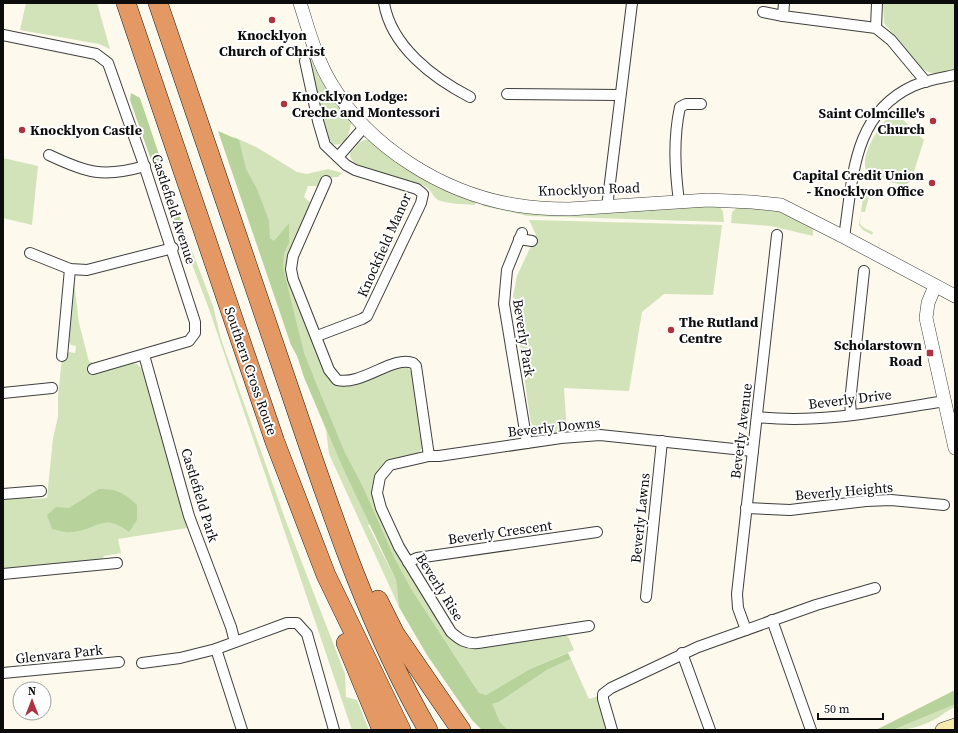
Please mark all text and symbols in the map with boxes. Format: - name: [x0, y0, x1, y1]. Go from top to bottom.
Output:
- marker: Knocklyon Church of Christ: [267, 15, 277, 25]
- place label: Knocklyon Church of Christ: [219, 25, 326, 61]
- place label: Knocklyon Lodge: Creche and Montessori: [292, 86, 440, 122]
- marker: Knocklyon Lodge: Creche and Montessori: [279, 99, 289, 109]
- place label: Saint Colmcille's Church: [819, 103, 926, 139]
- marker: Saint Colmcille's Church: [928, 116, 938, 126]
- place label: Knocklyon Castle: [30, 120, 142, 140]
- marker: Knocklyon Castle: [17, 125, 27, 135]
- street label: Castlefield Avenue: [147, 151, 201, 267]
- place label: Capital Credit Union - Knocklyon Office: [793, 165, 924, 201]
- street label: Knocklyon Road: [538, 177, 640, 201]
- marker: Capital Credit Union - Knocklyon Office: [927, 178, 937, 188]
- street label: Knockfield Manor: [352, 190, 416, 300]
- street label: Beverly Park: [508, 298, 540, 379]
- street label: Southern Cross Route: [220, 304, 282, 438]
- place label: The Rutland Centre: [679, 312, 759, 348]
- marker: The Rutland Centre: [666, 325, 676, 335]
- place label: Scholarstown Road: [834, 335, 923, 371]
- marker: Scholarstown Road: [925, 348, 935, 358]
- street label: Beverly Avenue: [725, 382, 757, 480]
- street label: Beverly Drive: [807, 384, 893, 414]
- street label: Beverly Downs: [507, 412, 601, 442]
- street label: Castlefield Park: [176, 446, 224, 545]
- street label: Beverly Lawns: [625, 472, 655, 564]
- street label: Beverly Heights: [794, 477, 894, 505]
- street label: Beverly Crescent: [447, 515, 554, 549]
- street label: Beverly Rise: [411, 549, 469, 625]
- street label: Glenvara Park: [14, 639, 104, 669]
- north arrow: [12, 681, 52, 721]
- text: N: [28, 684, 36, 699]
- scale bar: [818, 695, 883, 721]
- text: 50 m: [824, 701, 850, 717]

